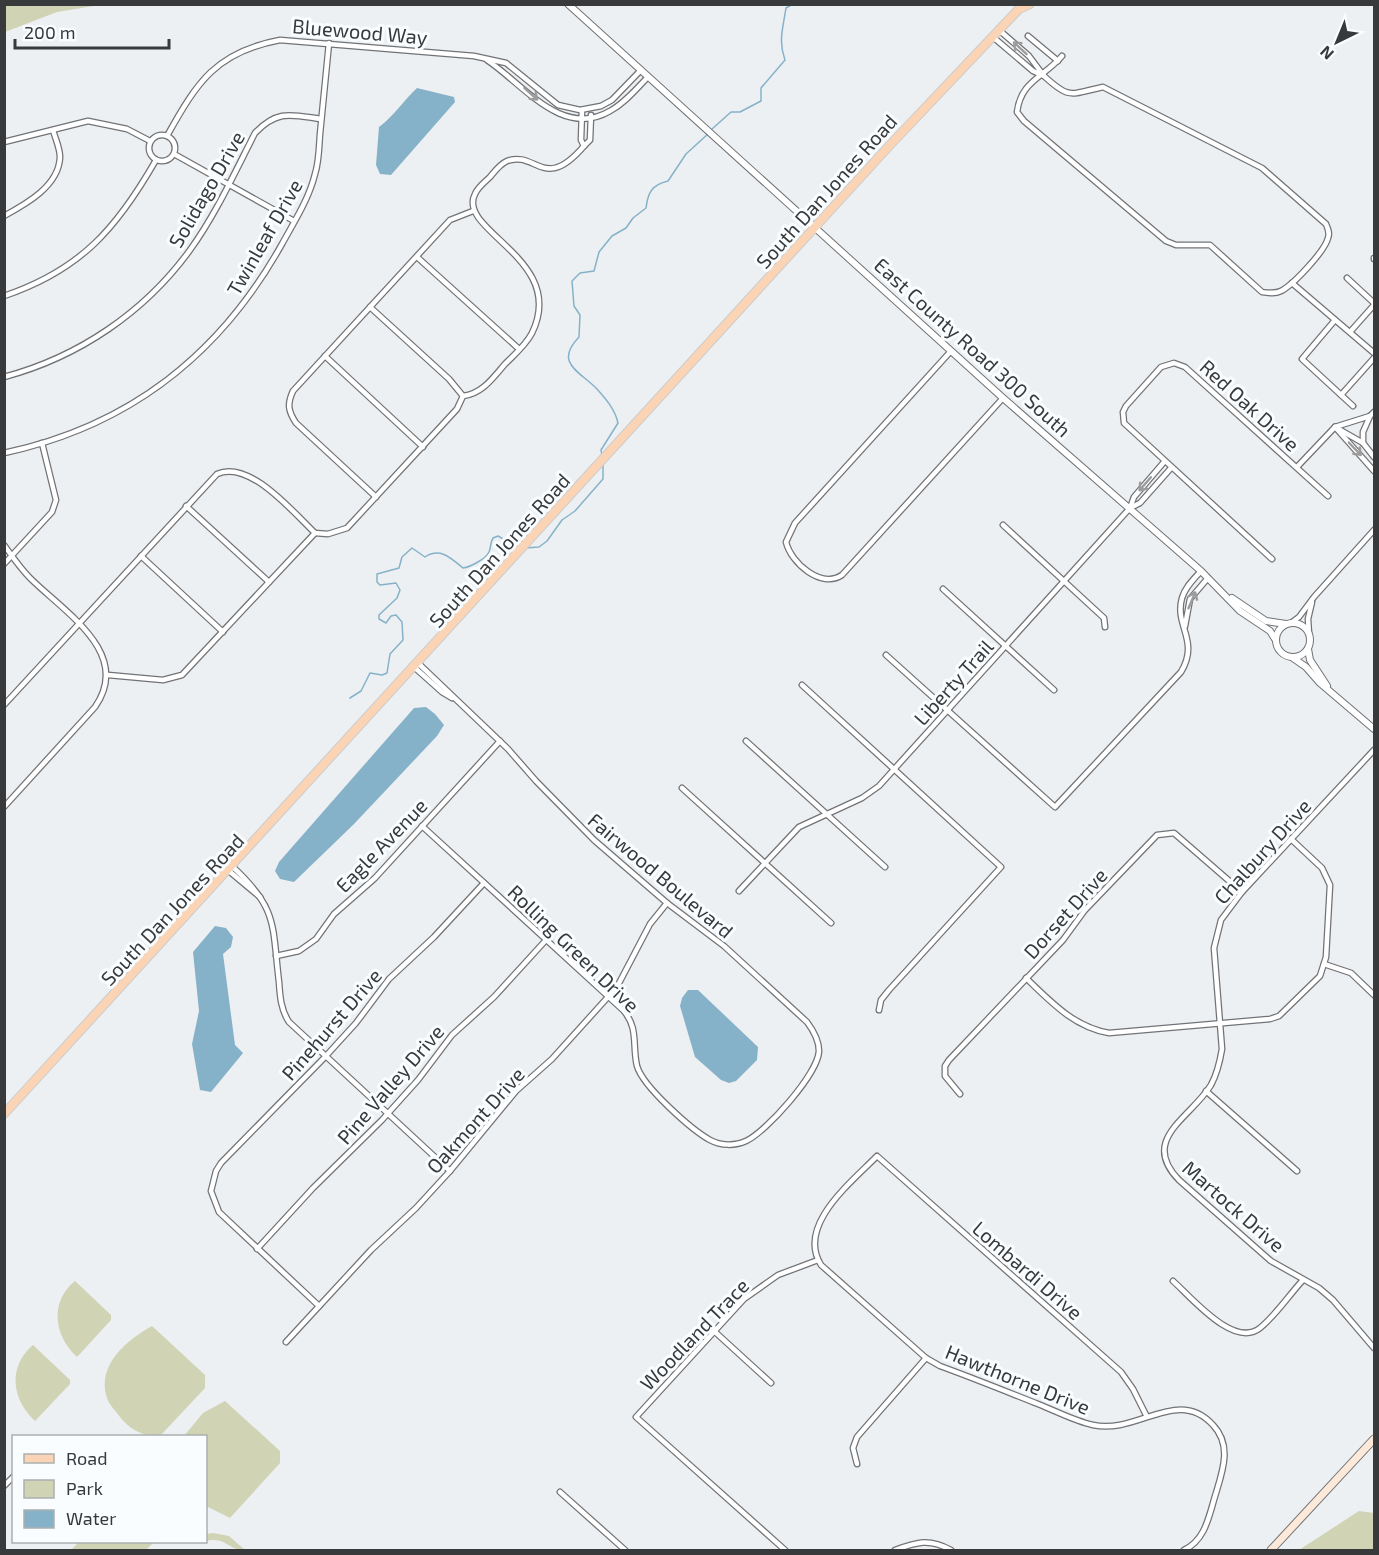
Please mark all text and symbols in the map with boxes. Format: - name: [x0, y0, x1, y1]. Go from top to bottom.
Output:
- scale bar: [15, 12, 170, 50]
- north arrow: [1307, 12, 1367, 72]
- street label: Bluewood Way: [291, 13, 429, 49]
- text: 200 m: [24, 21, 76, 43]
- one-way arrow: [1013, 41, 1028, 56]
- text: N: [1316, 42, 1337, 64]
- one-way arrow: [523, 87, 538, 101]
- street label: South Dan Jones Road: [751, 109, 901, 273]
- street label: Solidago Drive: [163, 127, 249, 251]
- street label: Twinleaf Drive: [221, 175, 307, 299]
- street label: East County Road 300 South: [870, 252, 1076, 442]
- street label: Red Oak Drive: [1195, 354, 1305, 456]
- one-way arrow: [1347, 442, 1362, 457]
- street label: South Dan Jones Road: [424, 468, 574, 632]
- one-way arrow: [1138, 476, 1152, 491]
- one-way arrow: [1187, 591, 1198, 609]
- street label: Liberty Trail: [908, 634, 998, 730]
- street label: Eagle Avenue: [330, 793, 432, 897]
- street label: Chalbury Drive: [1209, 794, 1315, 908]
- street label: Fairwood Boulevard: [584, 807, 738, 943]
- street label: South Dan Jones Road: [95, 828, 249, 990]
- street label: Dorset Drive: [1018, 863, 1112, 963]
- street label: Rolling Green Drive: [503, 879, 645, 1017]
- street label: Pinehurst Drive: [276, 963, 386, 1085]
- street label: Pine Valley Drive: [332, 1019, 448, 1149]
- street label: Oakmont Drive: [421, 1062, 529, 1178]
- street label: Martock Drive: [1178, 1155, 1290, 1257]
- street label: Lombardi Drive: [968, 1216, 1088, 1324]
- street label: Woodland Trace: [635, 1273, 753, 1395]
- street label: Hawthorne Drive: [942, 1339, 1094, 1419]
- legend: [12, 1435, 207, 1543]
- text: Road: [66, 1447, 107, 1469]
- text: Park: [66, 1477, 103, 1499]
- text: Water: [66, 1507, 116, 1529]

